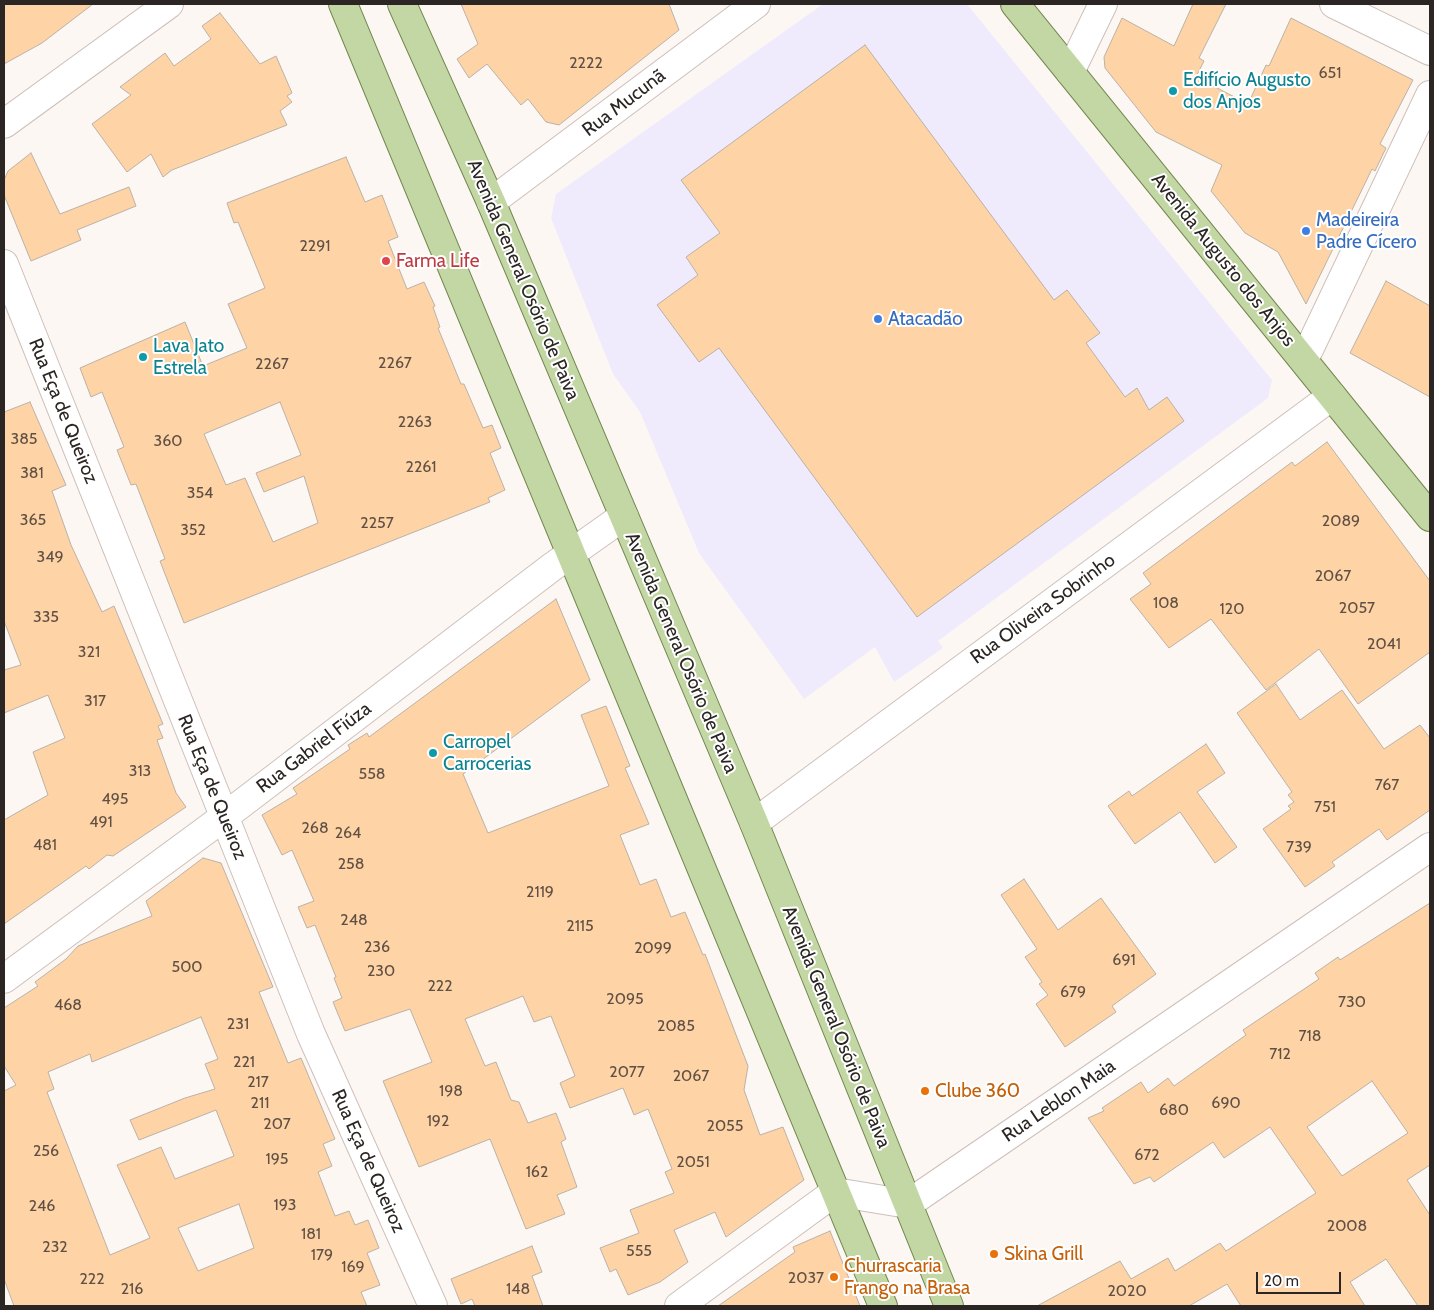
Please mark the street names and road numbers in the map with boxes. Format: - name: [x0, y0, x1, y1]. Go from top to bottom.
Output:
- street label: Rua Mucunã: [578, 64, 670, 142]
- street label: Avenida General Osório de Paiva: [462, 156, 584, 404]
- street label: Avenida Augusto dos Anjos: [1146, 169, 1300, 351]
- street label: Rua Eça de Queiroz: [23, 335, 103, 487]
- street label: Avenida General Osório de Paiva: [620, 529, 742, 777]
- street label: Rua Oliveira Sobrinho: [966, 549, 1120, 669]
- street label: Rua Gabriel Fiúza: [252, 698, 376, 798]
- street label: Rua Eça de Queiroz: [172, 711, 252, 863]
- street label: Avenida General Osório de Paiva: [777, 903, 895, 1151]
- street label: Rua Leblon Maia: [998, 1055, 1120, 1147]
- street label: Rua Eça de Queiroz: [326, 1086, 410, 1236]

